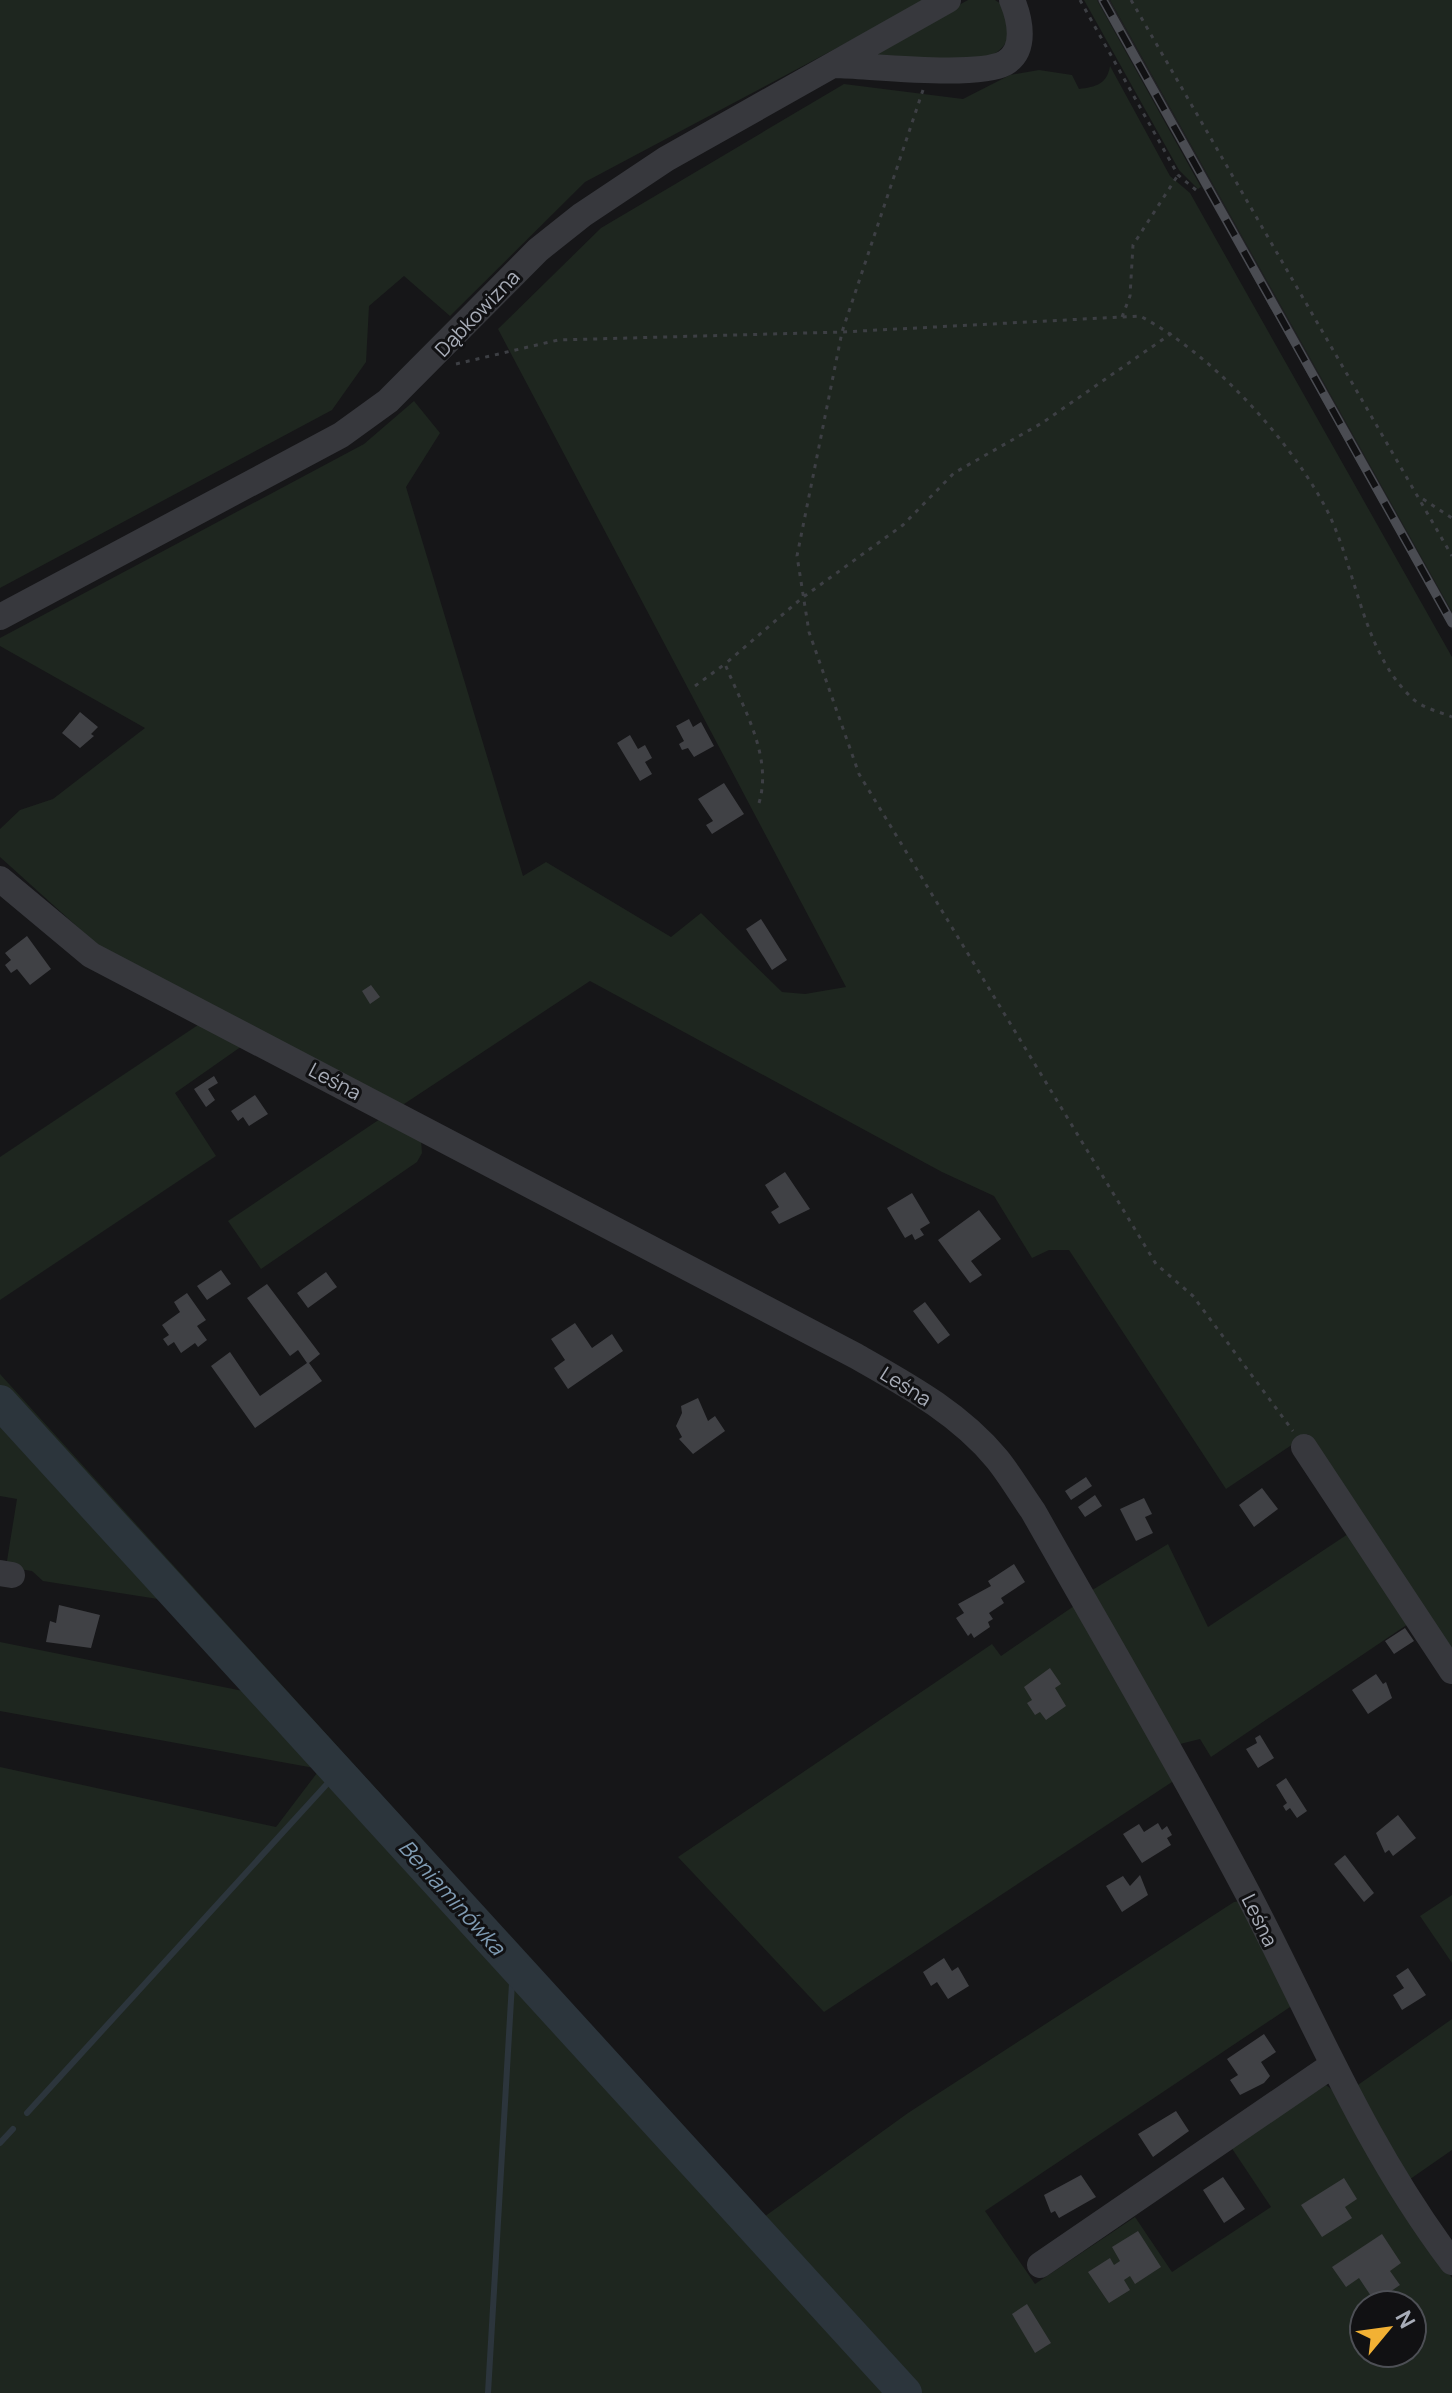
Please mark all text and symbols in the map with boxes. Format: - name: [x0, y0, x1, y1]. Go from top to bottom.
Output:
- street label: Dąbkowizna: [429, 264, 525, 362]
- street label: Leśna: [304, 1056, 366, 1106]
- street label: Leśna: [875, 1360, 937, 1412]
- water label: Beniaminówka: [392, 1833, 513, 1963]
- street label: Leśna: [1236, 1889, 1284, 1951]
- north arrow: [1348, 2289, 1428, 2369]
- text: N: [1389, 2305, 1422, 2333]

